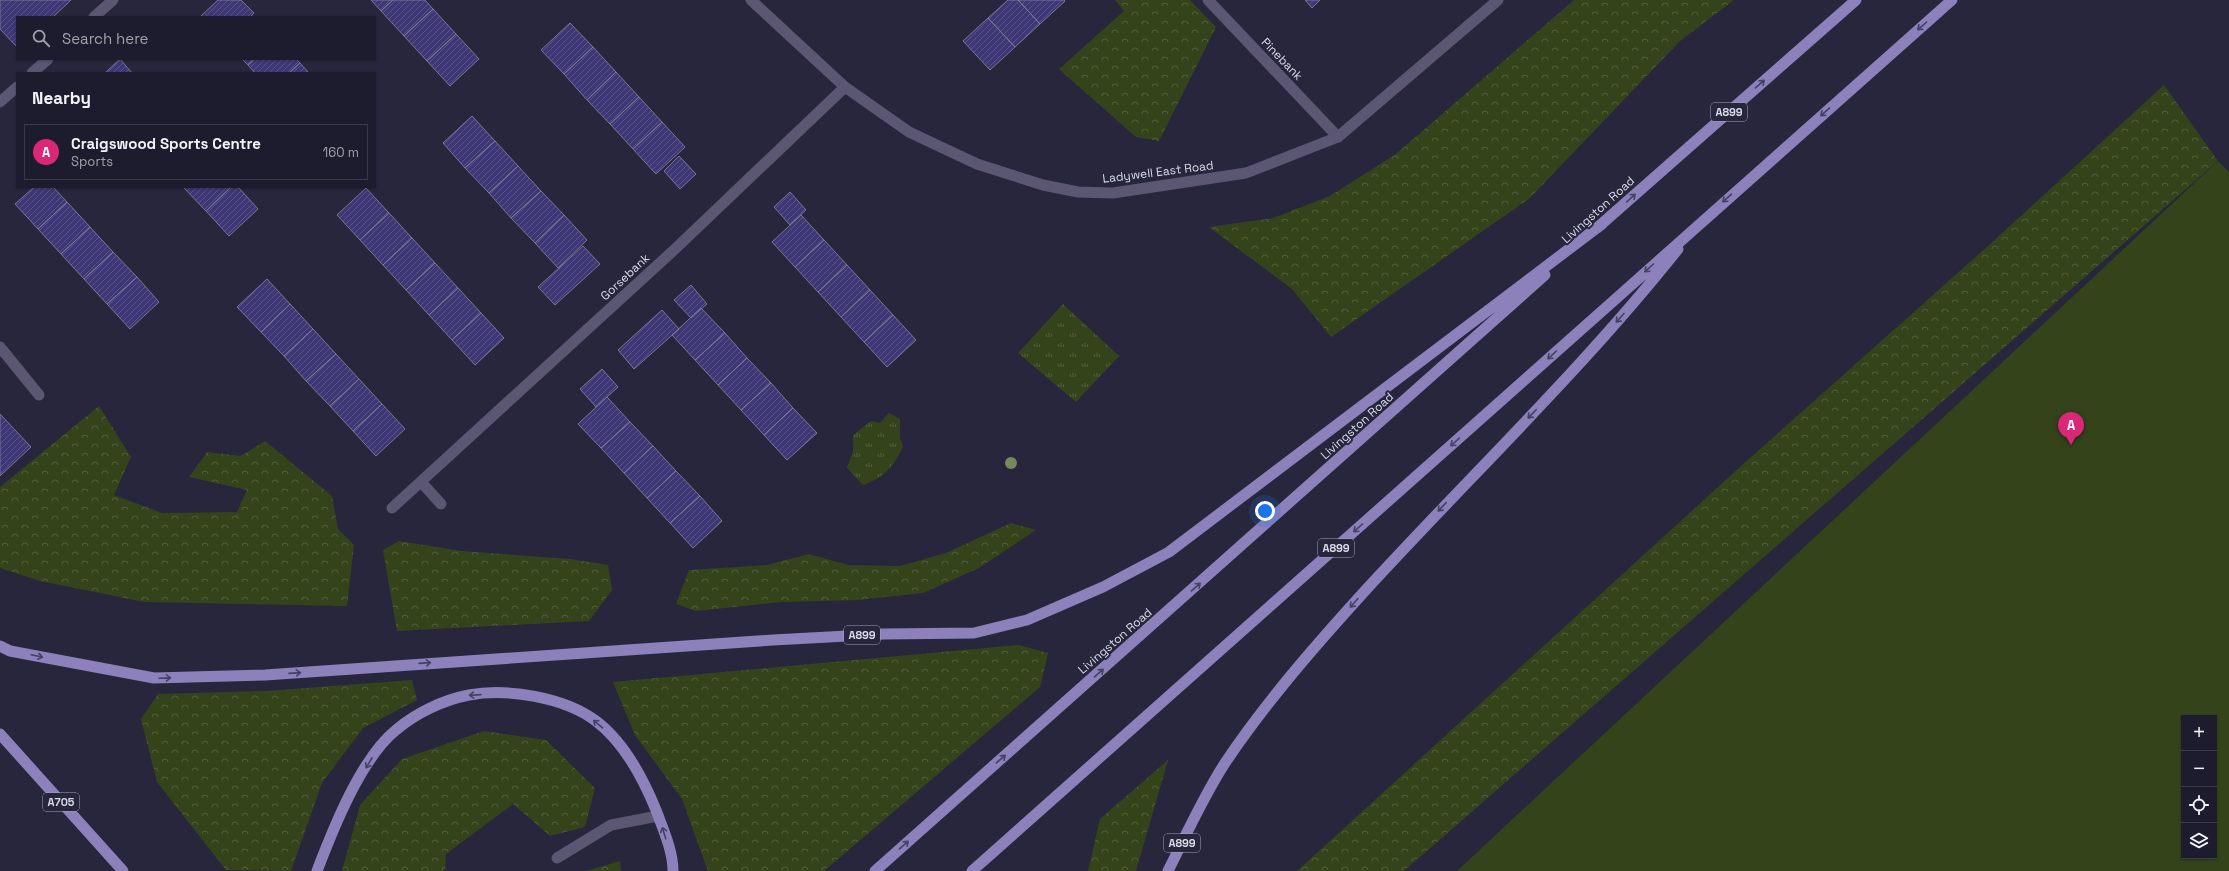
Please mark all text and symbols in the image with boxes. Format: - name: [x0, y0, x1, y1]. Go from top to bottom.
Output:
- search box: [16, 16, 376, 60]
- one-way arrow: [1917, 21, 1928, 30]
- icon: search: [30, 27, 52, 49]
- text: Search here: [62, 29, 148, 48]
- street label: Pinebank: [1258, 34, 1307, 84]
- one-way arrow: [1755, 80, 1765, 89]
- text: Nearby: [32, 87, 91, 109]
- road number: A899: [1711, 103, 1747, 121]
- one-way arrow: [1820, 107, 1830, 116]
- text: Craigswood Sports Centre: [71, 134, 261, 153]
- text: A: [42, 144, 50, 161]
- text: 160 m: [323, 144, 359, 161]
- text: Sports: [71, 153, 113, 170]
- street label: Ladywell East Road: [1102, 157, 1214, 187]
- street label: Livingston Road: [1558, 173, 1638, 247]
- one-way arrow: [1722, 193, 1733, 202]
- one-way arrow: [1626, 194, 1636, 203]
- street label: Gorsebank: [597, 250, 653, 304]
- one-way arrow: [1644, 263, 1654, 272]
- one-way arrow: [1616, 313, 1625, 323]
- one-way arrow: [1547, 351, 1557, 360]
- street label: Livingston Road: [1317, 389, 1397, 463]
- one-way arrow: [1528, 408, 1537, 418]
- pin: A: [2058, 412, 2084, 445]
- one-way arrow: [1451, 437, 1461, 446]
- your location: [1255, 501, 1275, 521]
- one-way arrow: [1437, 502, 1447, 512]
- one-way arrow: [1353, 524, 1363, 533]
- road number: A899: [1318, 539, 1354, 557]
- one-way arrow: [1191, 582, 1201, 591]
- one-way arrow: [1350, 598, 1359, 608]
- street label: Livingston Road: [1075, 605, 1155, 677]
- road number: A899: [844, 626, 880, 644]
- one-way arrow: [30, 653, 43, 661]
- one-way arrow: [418, 660, 431, 667]
- one-way arrow: [288, 669, 301, 676]
- one-way arrow: [1093, 669, 1103, 678]
- one-way arrow: [158, 674, 171, 682]
- one-way arrow: [469, 691, 482, 698]
- map controls: [2181, 715, 2217, 859]
- button: +: [2181, 715, 2217, 751]
- one-way arrow: [593, 719, 603, 728]
- button: −: [2181, 751, 2217, 787]
- one-way arrow: [996, 754, 1006, 764]
- one-way arrow: [365, 757, 373, 768]
- button: locate: [2181, 787, 2217, 823]
- road number: A705: [43, 793, 79, 811]
- button: layers: [2181, 823, 2217, 859]
- one-way arrow: [660, 827, 667, 840]
- road number: A899: [1164, 834, 1200, 852]
- one-way arrow: [899, 841, 909, 850]

